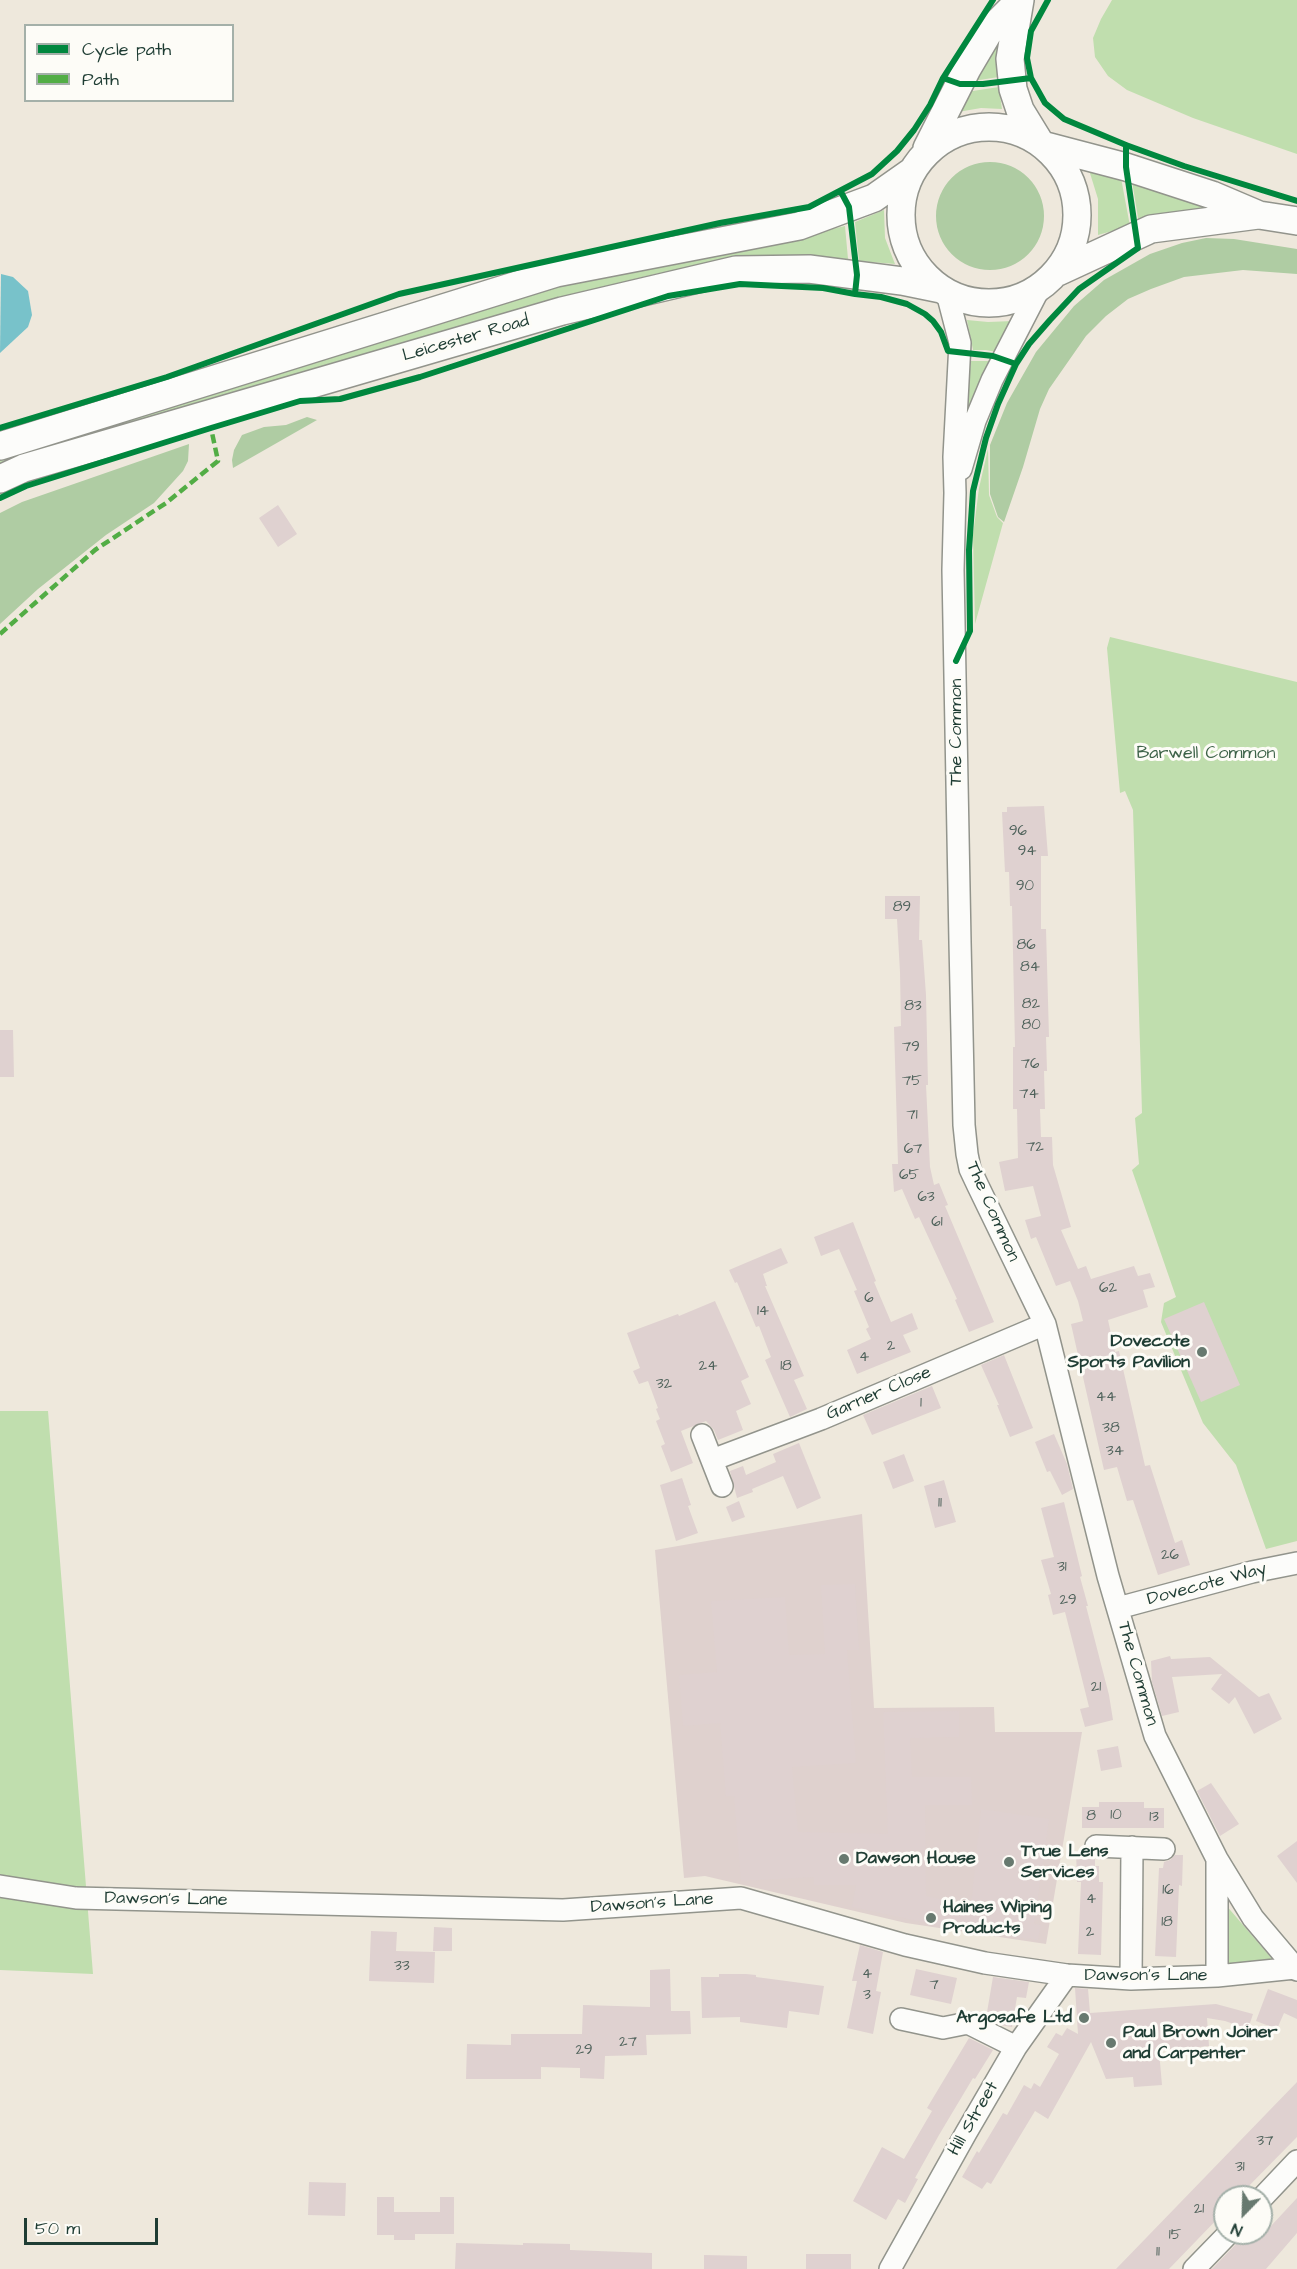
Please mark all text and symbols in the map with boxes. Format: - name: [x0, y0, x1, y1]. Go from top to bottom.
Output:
- legend: [24, 24, 234, 102]
- text: Cycle path: [82, 37, 171, 62]
- text: Path: [82, 67, 119, 92]
- street label: Leicester Road: [400, 311, 532, 367]
- street label: The Common: [946, 678, 968, 786]
- park label: Barwell Common: [1136, 743, 1276, 765]
- house number: 96: [1009, 823, 1027, 841]
- house number: 94: [1018, 843, 1036, 861]
- house number: 90: [1016, 878, 1034, 896]
- house number: 89: [893, 899, 911, 917]
- house number: 86: [1016, 937, 1036, 955]
- house number: 84: [1020, 959, 1040, 977]
- house number: 82: [1022, 996, 1040, 1014]
- house number: 83: [904, 998, 922, 1016]
- house number: 80: [1021, 1017, 1041, 1035]
- house number: 79: [902, 1039, 920, 1057]
- house number: 76: [1021, 1056, 1039, 1074]
- house number: 75: [902, 1073, 922, 1091]
- house number: 74: [1019, 1086, 1039, 1104]
- house number: 71: [906, 1107, 918, 1125]
- house number: 72: [1026, 1139, 1044, 1157]
- house number: 67: [904, 1141, 922, 1159]
- street label: The Common: [960, 1159, 1024, 1265]
- house number: 65: [899, 1167, 919, 1185]
- house number: 63: [917, 1189, 935, 1207]
- house number: 61: [931, 1214, 943, 1232]
- house number: 62: [1099, 1280, 1117, 1298]
- house number: 6: [864, 1290, 874, 1308]
- house number: 14: [757, 1303, 769, 1321]
- place label: Dovecote Sports Pavilion: [1067, 1331, 1190, 1374]
- house number: 2: [887, 1338, 895, 1356]
- marker: Dovecote Sports Pavilion: [1195, 1345, 1209, 1359]
- house number: 4: [859, 1349, 869, 1367]
- house number: 24: [699, 1358, 717, 1376]
- house number: 18: [780, 1358, 792, 1376]
- street label: Garner Close: [823, 1362, 935, 1426]
- house number: 32: [656, 1376, 672, 1394]
- house number: 44: [1096, 1389, 1116, 1407]
- house number: 1: [920, 1395, 922, 1413]
- house number: 38: [1102, 1420, 1120, 1438]
- house number: 34: [1106, 1443, 1124, 1461]
- house number: 11: [938, 1495, 942, 1513]
- house number: 26: [1161, 1547, 1179, 1565]
- house number: 31: [1057, 1559, 1067, 1577]
- street label: Dovecote Way: [1145, 1559, 1269, 1611]
- house number: 29: [1059, 1592, 1077, 1610]
- street label: The Common: [1112, 1620, 1162, 1728]
- house number: 21: [1091, 1679, 1101, 1697]
- house number: 10: [1110, 1807, 1122, 1825]
- house number: 8: [1086, 1808, 1096, 1826]
- house number: 13: [1149, 1809, 1159, 1827]
- place label: True Lens Services: [1021, 1841, 1108, 1884]
- place label: Dawson House: [856, 1848, 976, 1870]
- marker: Dawson House: [837, 1852, 851, 1866]
- marker: True Lens Services: [1002, 1855, 1016, 1869]
- house number: 16: [1162, 1882, 1174, 1900]
- street label: Dawson's Lane: [104, 1888, 228, 1912]
- street label: Dawson's Lane: [590, 1889, 714, 1919]
- house number: 4: [1086, 1891, 1096, 1909]
- place label: Haines Wiping Products: [943, 1897, 1051, 1940]
- marker: Haines Wiping Products: [924, 1911, 938, 1925]
- house number: 18: [1161, 1914, 1173, 1932]
- house number: 2: [1086, 1924, 1094, 1942]
- house number: 33: [394, 1958, 410, 1976]
- street label: Dawson's Lane: [1084, 1965, 1208, 1987]
- house number: 4: [862, 1966, 872, 1984]
- house number: 7: [929, 1977, 939, 1995]
- house number: 3: [863, 1987, 871, 2005]
- place label: Argosafe Ltd: [956, 2007, 1072, 2029]
- marker: Argosafe Ltd: [1077, 2011, 1091, 2025]
- place label: Paul Brown Joiner and Carpenter: [1123, 2022, 1277, 2064]
- house number: 27: [619, 2034, 637, 2052]
- marker: Paul Brown Joiner and Carpenter: [1104, 2036, 1118, 2050]
- house number: 29: [575, 2042, 593, 2060]
- street label: Hill Street: [944, 2078, 1004, 2160]
- house number: 37: [1257, 2133, 1273, 2151]
- house number: 31: [1235, 2159, 1245, 2177]
- north arrow: [1213, 2185, 1273, 2245]
- house number: 21: [1194, 2201, 1204, 2219]
- scale bar: [27, 2206, 160, 2244]
- text: 50 m: [35, 2216, 80, 2241]
- text: N: [1228, 2218, 1246, 2242]
- house number: 15: [1169, 2227, 1181, 2245]
- house number: 11: [1156, 2244, 1160, 2262]

